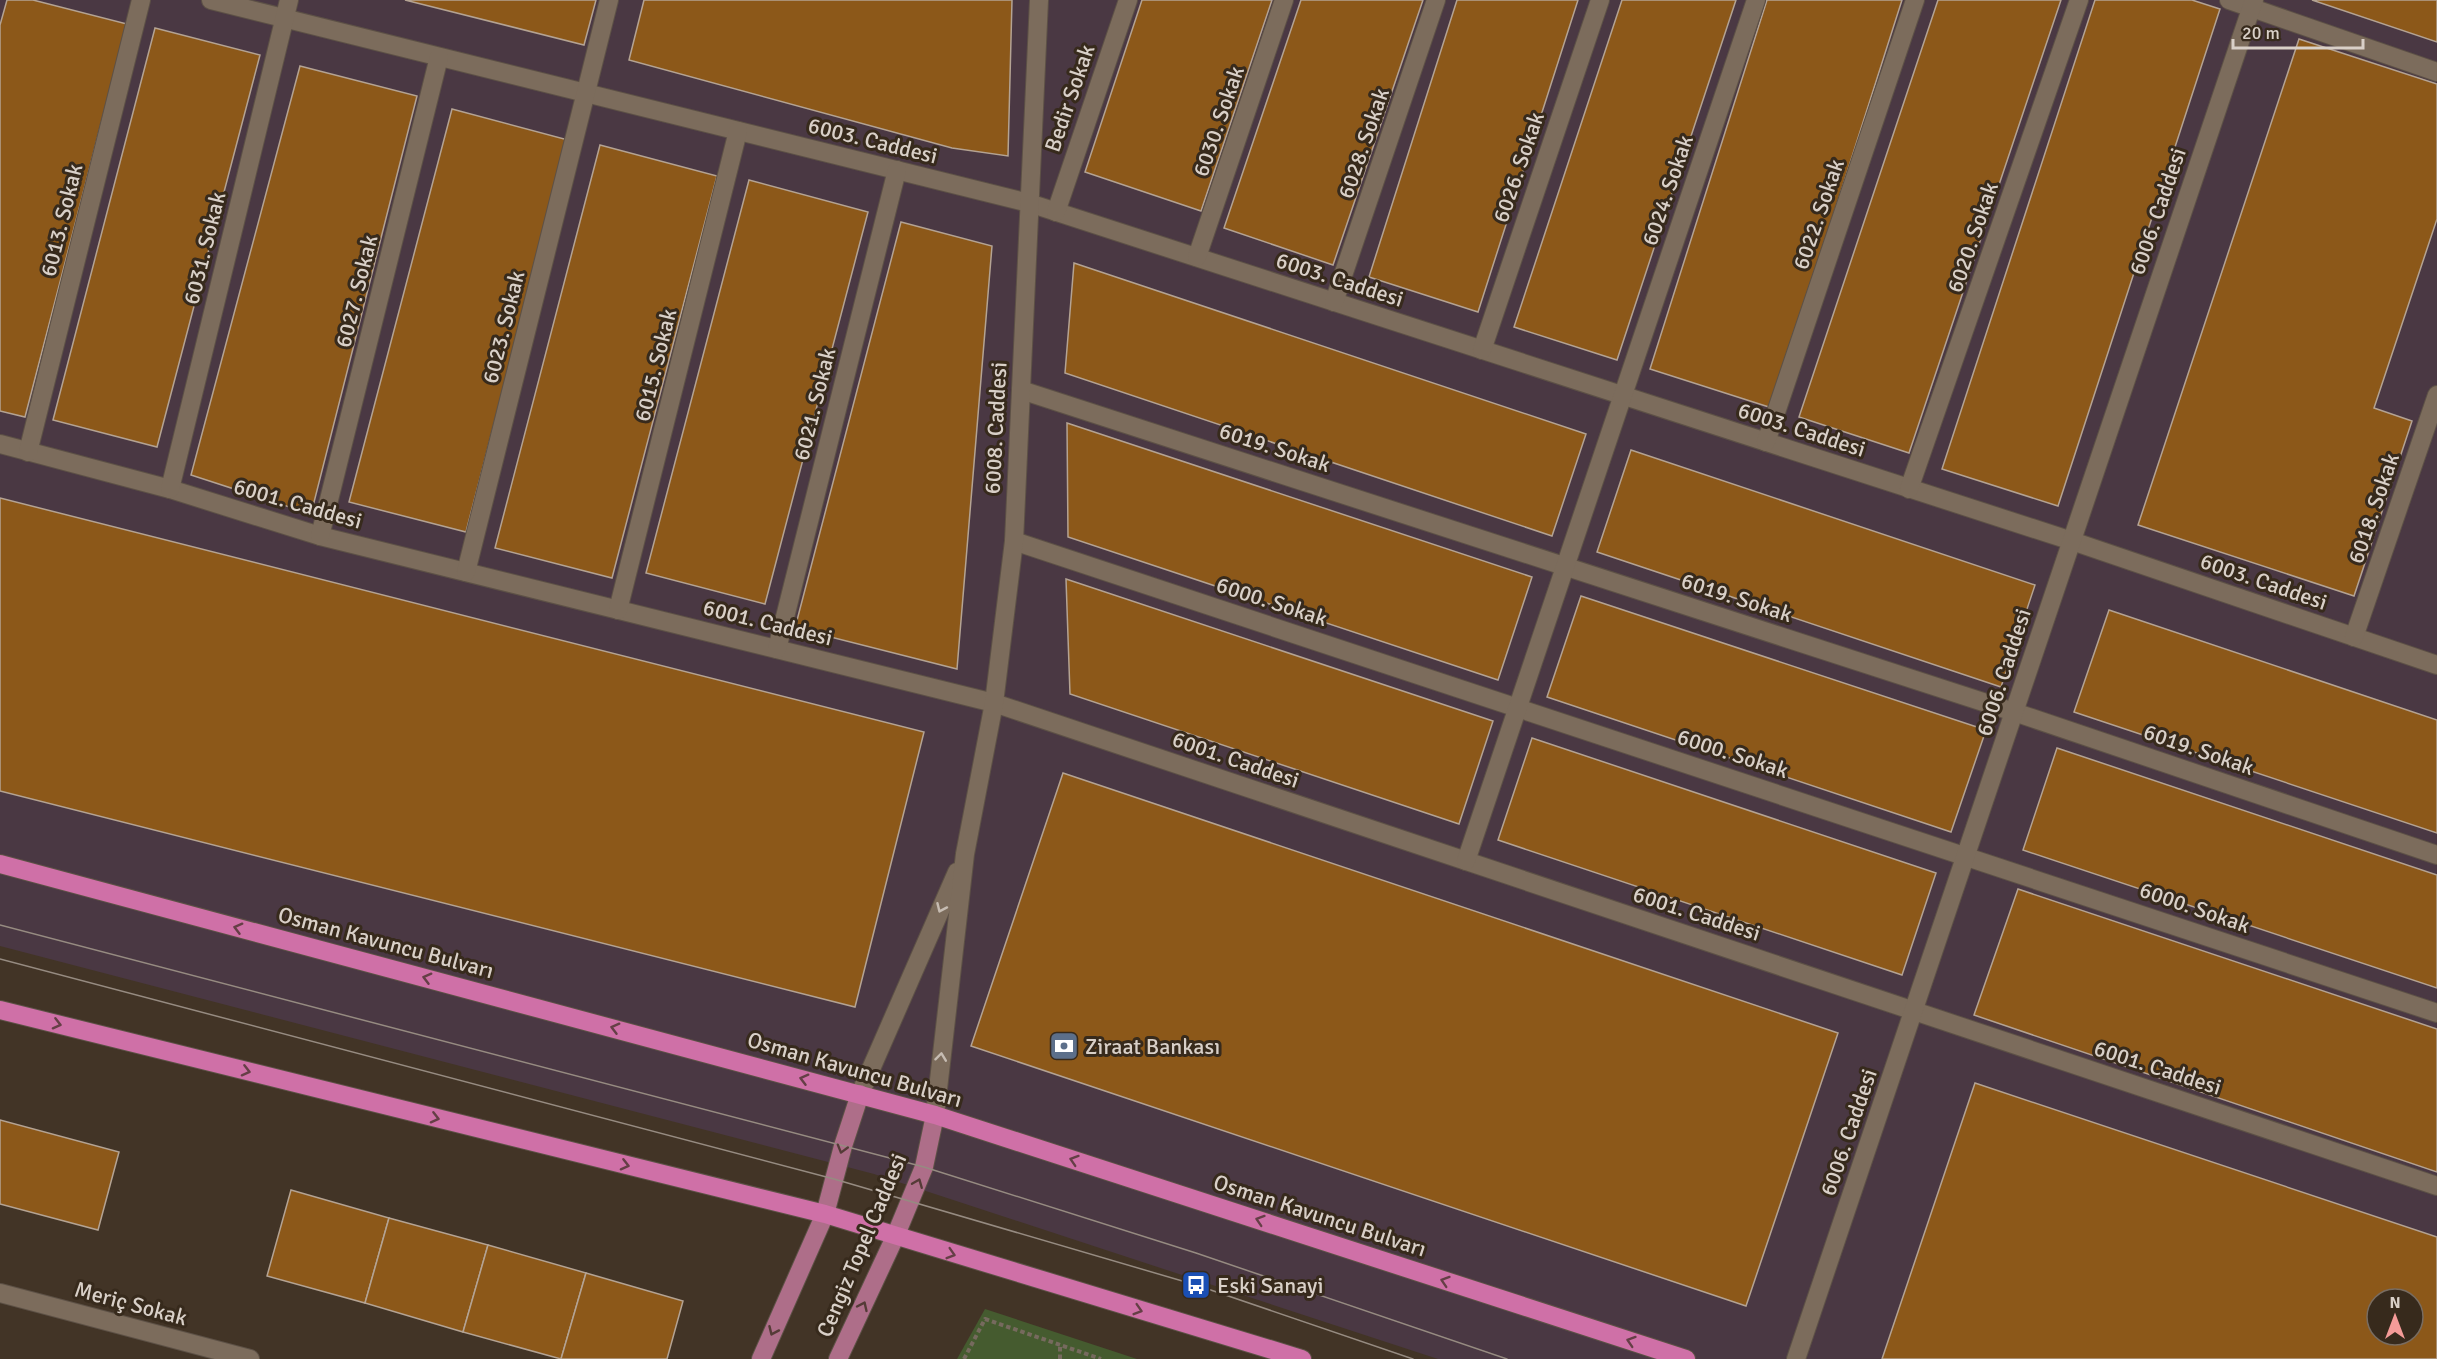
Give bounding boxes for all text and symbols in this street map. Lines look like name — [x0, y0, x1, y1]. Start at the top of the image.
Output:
scale bar — [2233, 12, 2364, 50]
text: 20 m — [2242, 22, 2280, 44]
street label: Bedir Sokak — [1039, 41, 1100, 155]
street label: 6030. Sokak — [1187, 62, 1250, 180]
street label: 6028. Sokak — [1332, 84, 1395, 202]
street label: 6026. Sokak — [1487, 108, 1550, 226]
street label: 6003. Caddesi — [805, 111, 940, 170]
street label: 6024. Sokak — [1636, 131, 1699, 249]
street label: 6006. Caddesi — [2123, 144, 2192, 278]
street label: 6022. Sokak — [1787, 155, 1850, 273]
street label: 6013. Sokak — [34, 161, 88, 279]
street label: 6020. Sokak — [1941, 178, 2004, 296]
street label: 6031. Sokak — [177, 189, 231, 307]
street label: 6027. Sokak — [329, 232, 383, 350]
street label: 6003. Caddesi — [1273, 246, 1407, 313]
street label: 6023. Sokak — [476, 268, 530, 386]
street label: 6015. Sokak — [628, 306, 682, 424]
street label: 6021. Sokak — [787, 345, 841, 463]
street label: 6008. Caddesi — [979, 361, 1012, 495]
street label: 6003. Caddesi — [1735, 396, 1869, 463]
street label: 6019. Sokak — [1216, 417, 1334, 478]
street label: 6018. Sokak — [2342, 449, 2405, 567]
street label: 6001. Caddesi — [231, 472, 365, 535]
street label: 6003. Caddesi — [2197, 547, 2331, 616]
street label: 6019. Sokak — [1678, 567, 1796, 628]
street label: 6000. Sokak — [1213, 571, 1331, 632]
street label: 6001. Caddesi — [700, 593, 835, 652]
street label: 6006. Caddesi — [1970, 605, 2037, 739]
street label: 6019. Sokak — [2140, 718, 2258, 781]
street label: 6000. Sokak — [1674, 723, 1792, 784]
street label: 6001. Caddesi — [1169, 725, 1303, 794]
street label: 6000. Sokak — [2136, 876, 2254, 939]
street label: 6001. Caddesi — [1630, 880, 1764, 947]
street label: Osman Kavuncu Bulvarı — [275, 901, 497, 984]
one-way arrow — [937, 901, 949, 912]
one-way arrow — [234, 923, 244, 935]
one-way arrow — [422, 973, 433, 985]
one-way arrow — [52, 1017, 62, 1030]
one-way arrow — [610, 1023, 620, 1036]
street label: Osman Kavuncu Bulvarı — [744, 1026, 965, 1113]
bank icon: Ziraat Bankası — [1048, 1030, 1080, 1062]
place label: Ziraat Bankası — [1085, 1033, 1220, 1060]
street label: 6001. Caddesi — [2091, 1034, 2225, 1101]
one-way arrow — [935, 1052, 947, 1061]
one-way arrow — [241, 1064, 251, 1077]
street label: 6006. Caddesi — [1814, 1065, 1883, 1199]
one-way arrow — [799, 1073, 809, 1086]
one-way arrow — [430, 1110, 440, 1123]
one-way arrow — [837, 1143, 849, 1154]
street label: Cengiz Topel Caddesi — [811, 1149, 912, 1341]
one-way arrow — [1069, 1155, 1080, 1167]
one-way arrow — [620, 1157, 630, 1170]
street label: Osman Kavuncu Bulvarı — [1210, 1168, 1430, 1263]
one-way arrow — [911, 1178, 923, 1189]
one-way arrow — [1255, 1215, 1266, 1228]
one-way arrow — [946, 1246, 956, 1259]
bus stop icon: Eski Sanayi — [1180, 1269, 1212, 1301]
place label: Eski Sanayi — [1217, 1272, 1323, 1299]
one-way arrow — [1440, 1275, 1451, 1288]
street label: Meriç Sokak — [72, 1276, 190, 1331]
north arrow — [2365, 1287, 2425, 1347]
text: N — [2389, 1293, 2401, 1313]
one-way arrow — [855, 1302, 867, 1313]
one-way arrow — [1132, 1303, 1143, 1315]
one-way arrow — [768, 1325, 780, 1336]
one-way arrow — [1626, 1336, 1637, 1348]

